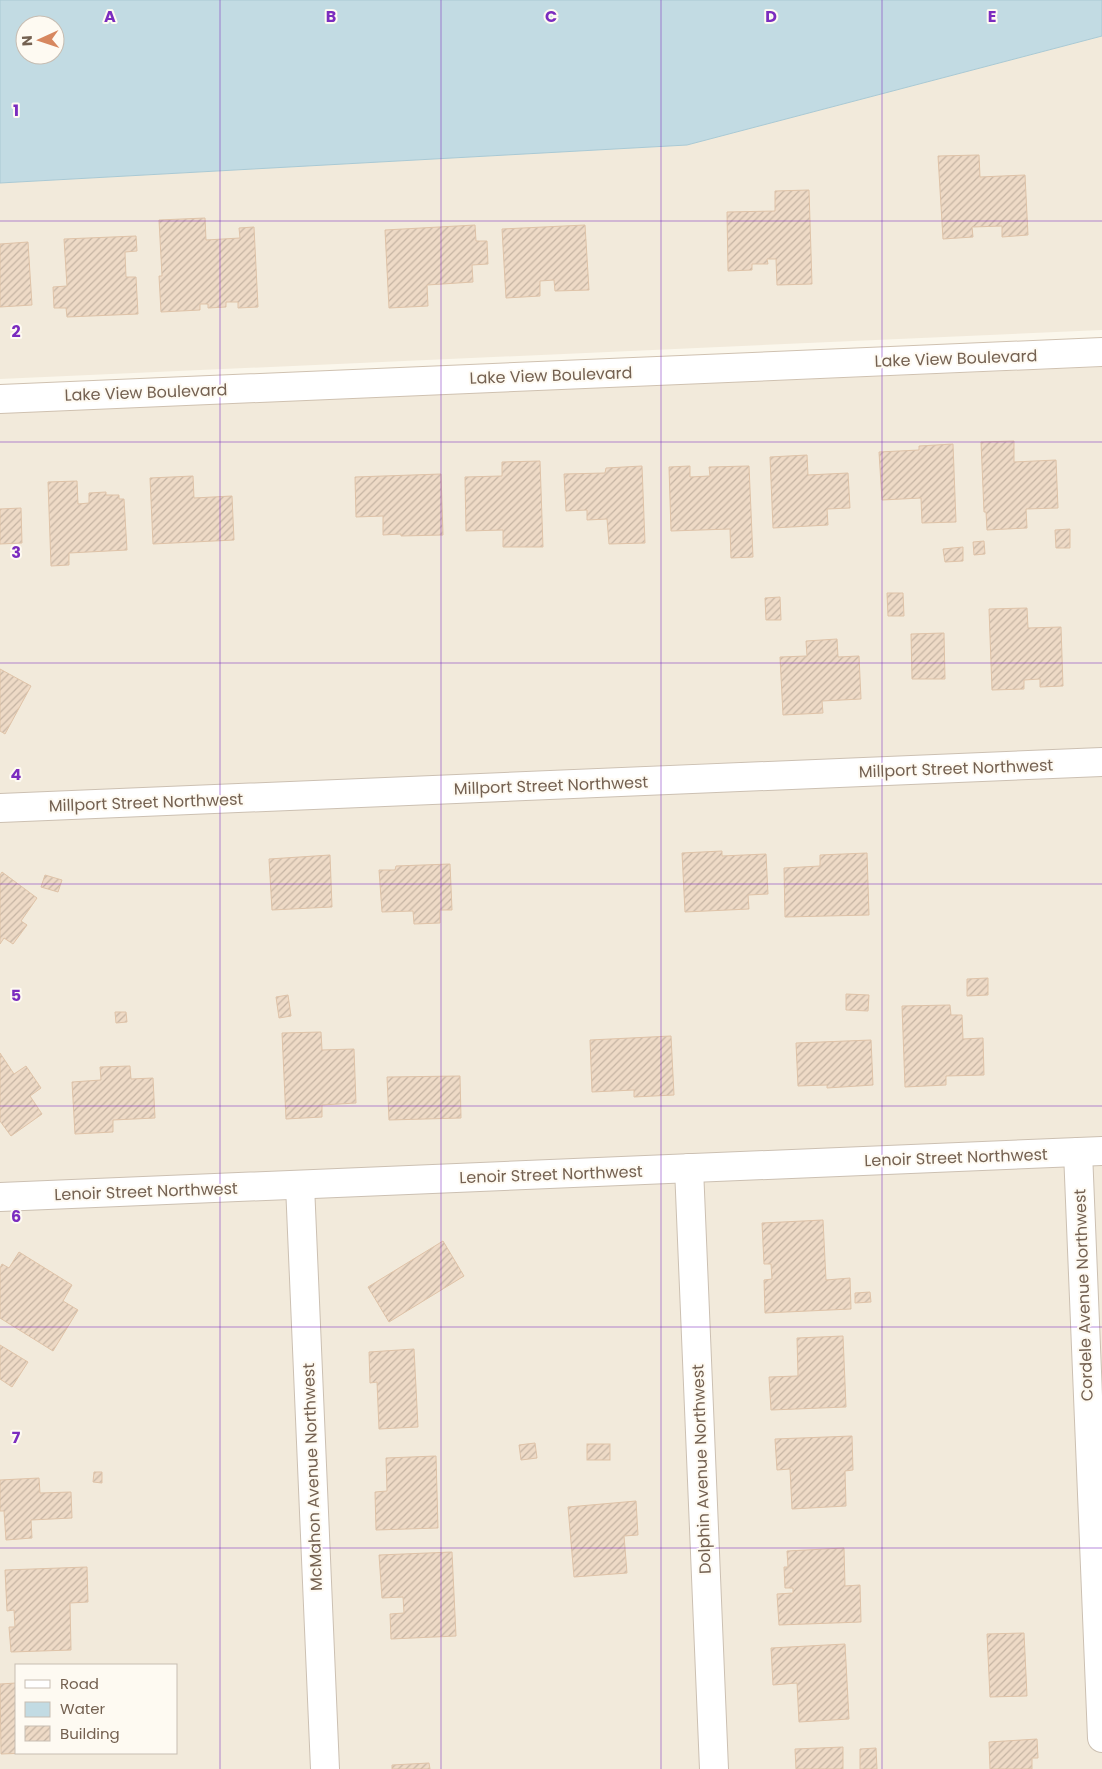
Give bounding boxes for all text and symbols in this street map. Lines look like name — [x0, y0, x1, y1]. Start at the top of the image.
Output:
text: A — [104, 5, 116, 28]
text: B — [326, 5, 336, 28]
text: C — [545, 5, 557, 28]
text: D — [765, 5, 777, 28]
text: E — [988, 5, 996, 28]
north arrow — [15, 15, 65, 65]
text: N — [17, 35, 37, 46]
text: 1 — [13, 99, 19, 122]
text: 2 — [11, 320, 21, 343]
street label: Lake View Boulevard — [874, 344, 1038, 373]
street label: Lake View Boulevard — [469, 361, 633, 390]
street label: Lake View Boulevard — [64, 378, 228, 407]
text: 3 — [11, 541, 21, 564]
street label: Millport Street Northwest — [858, 754, 1054, 783]
text: 4 — [11, 763, 22, 786]
street label: Millport Street Northwest — [453, 771, 649, 800]
street label: Millport Street Northwest — [48, 788, 244, 817]
text: 5 — [11, 984, 21, 1007]
street label: Lenoir Street Northwest — [864, 1143, 1048, 1172]
street label: Lenoir Street Northwest — [459, 1160, 643, 1189]
street label: Lenoir Street Northwest — [54, 1177, 238, 1206]
street label: Cordele Avenue Northwest — [1068, 1188, 1099, 1402]
text: 6 — [11, 1205, 21, 1228]
street label: McMahon Avenue Northwest — [297, 1362, 328, 1591]
street label: Dolphin Avenue Northwest — [686, 1363, 717, 1574]
text: 7 — [12, 1426, 21, 1449]
legend — [15, 1664, 178, 1754]
text: Road — [60, 1673, 99, 1694]
text: Water — [60, 1698, 106, 1719]
text: Building — [60, 1723, 120, 1744]

